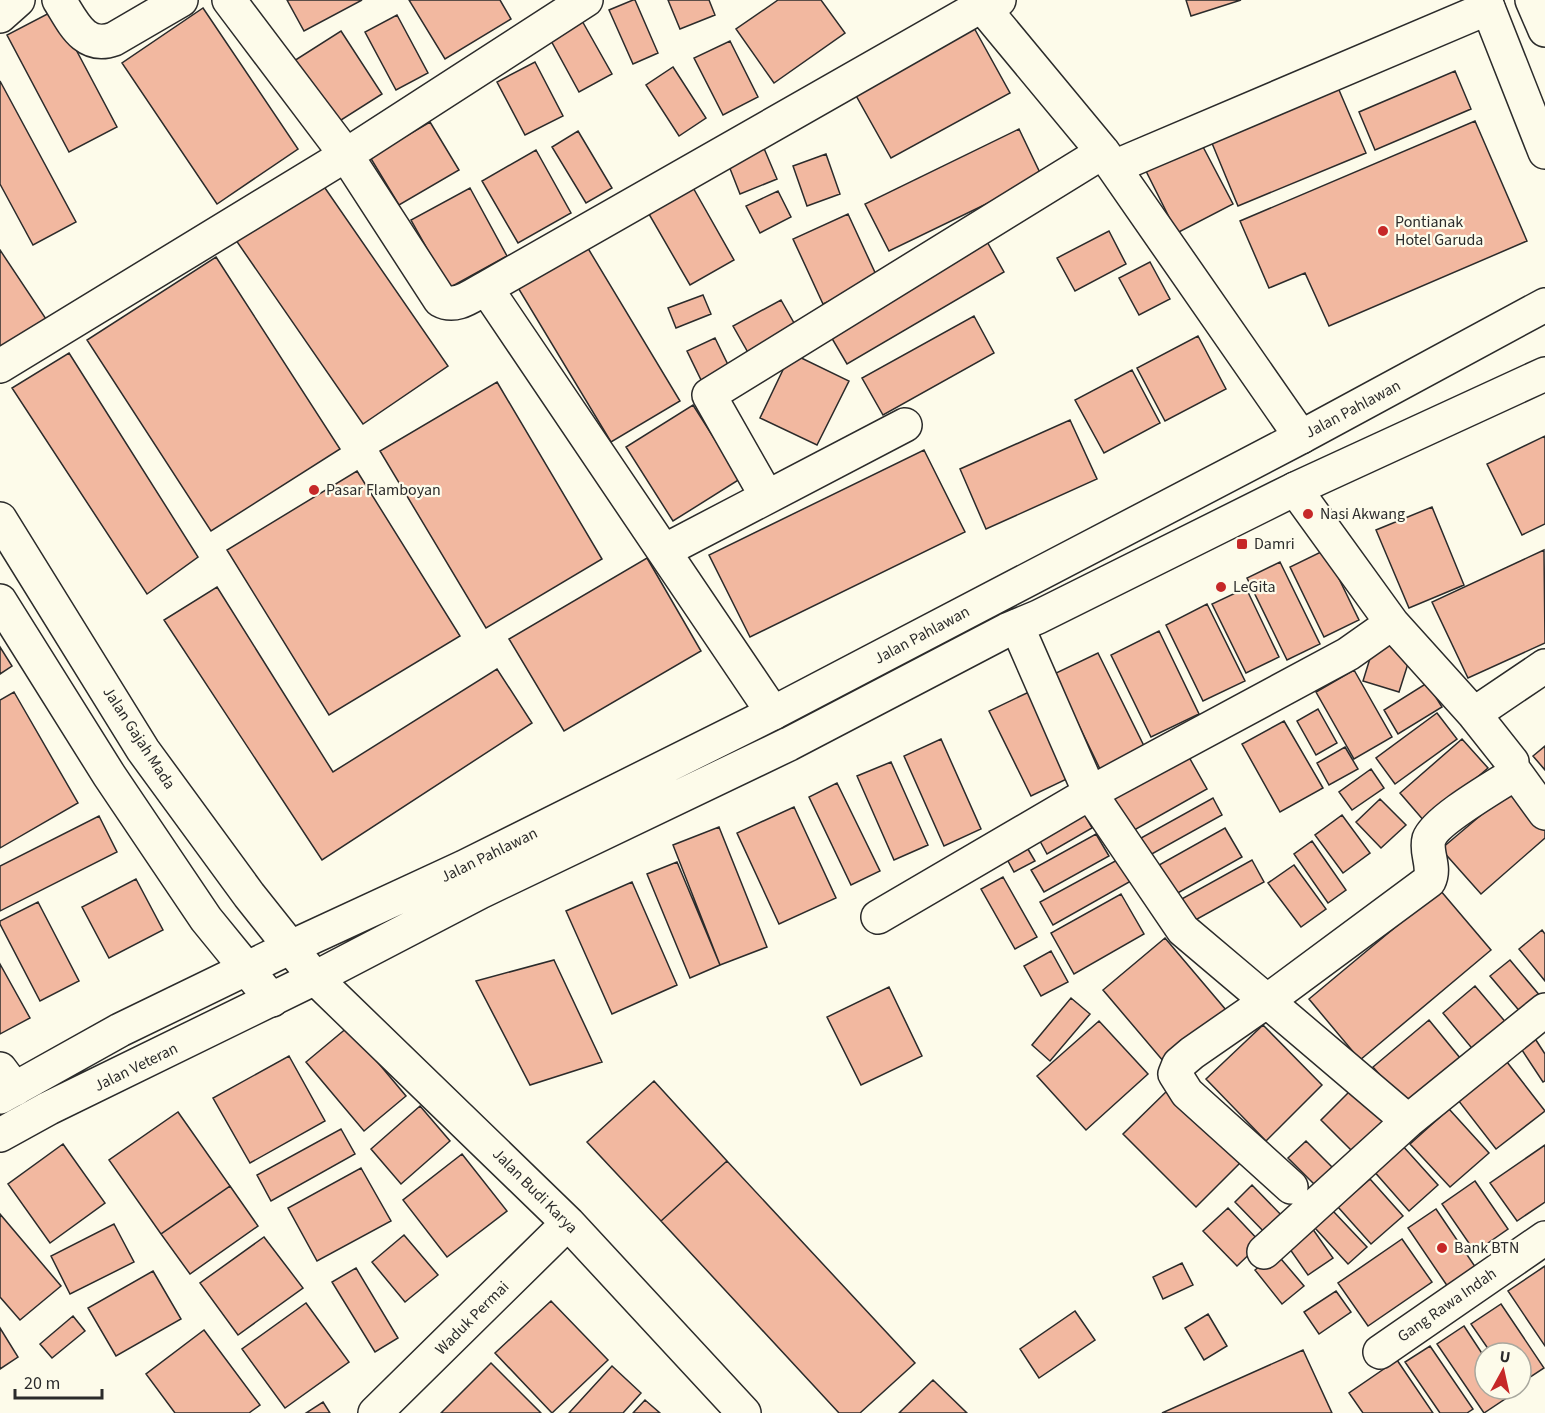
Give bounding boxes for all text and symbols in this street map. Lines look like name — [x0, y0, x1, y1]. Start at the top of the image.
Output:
place label: Pontianak Hotel Garuda — [1395, 211, 1483, 251]
marker: Pontianak Hotel Garuda — [1376, 224, 1390, 238]
street label: Jalan Pahlawan — [1301, 375, 1405, 443]
place label: Pasar Flamboyan — [326, 479, 441, 501]
marker: Pasar Flamboyan — [307, 483, 321, 497]
place label: Nasi Akwang — [1320, 503, 1405, 525]
marker: Nasi Akwang — [1301, 507, 1315, 521]
place label: Damri — [1254, 533, 1295, 555]
marker: Damri — [1235, 537, 1249, 551]
place label: LeGita — [1233, 576, 1275, 598]
marker: LeGita — [1214, 580, 1228, 594]
street label: Jalan Pahlawan — [870, 601, 974, 669]
street label: Jalan Gajah Mada — [98, 682, 180, 794]
street label: Jalan Pahlawan — [437, 822, 541, 888]
street label: Jalan Veteran — [90, 1037, 182, 1097]
street label: Jalan Budi Karya — [487, 1143, 583, 1239]
place label: Bank BTN — [1454, 1237, 1519, 1259]
marker: Bank BTN — [1435, 1241, 1449, 1255]
street label: Gang Rawa Indah — [1393, 1263, 1501, 1347]
street label: Waduk Permai — [430, 1276, 514, 1360]
north arrow — [1473, 1341, 1533, 1401]
text: U — [1498, 1346, 1512, 1369]
scale bar — [15, 1362, 102, 1400]
text: 20 m — [24, 1371, 60, 1396]

